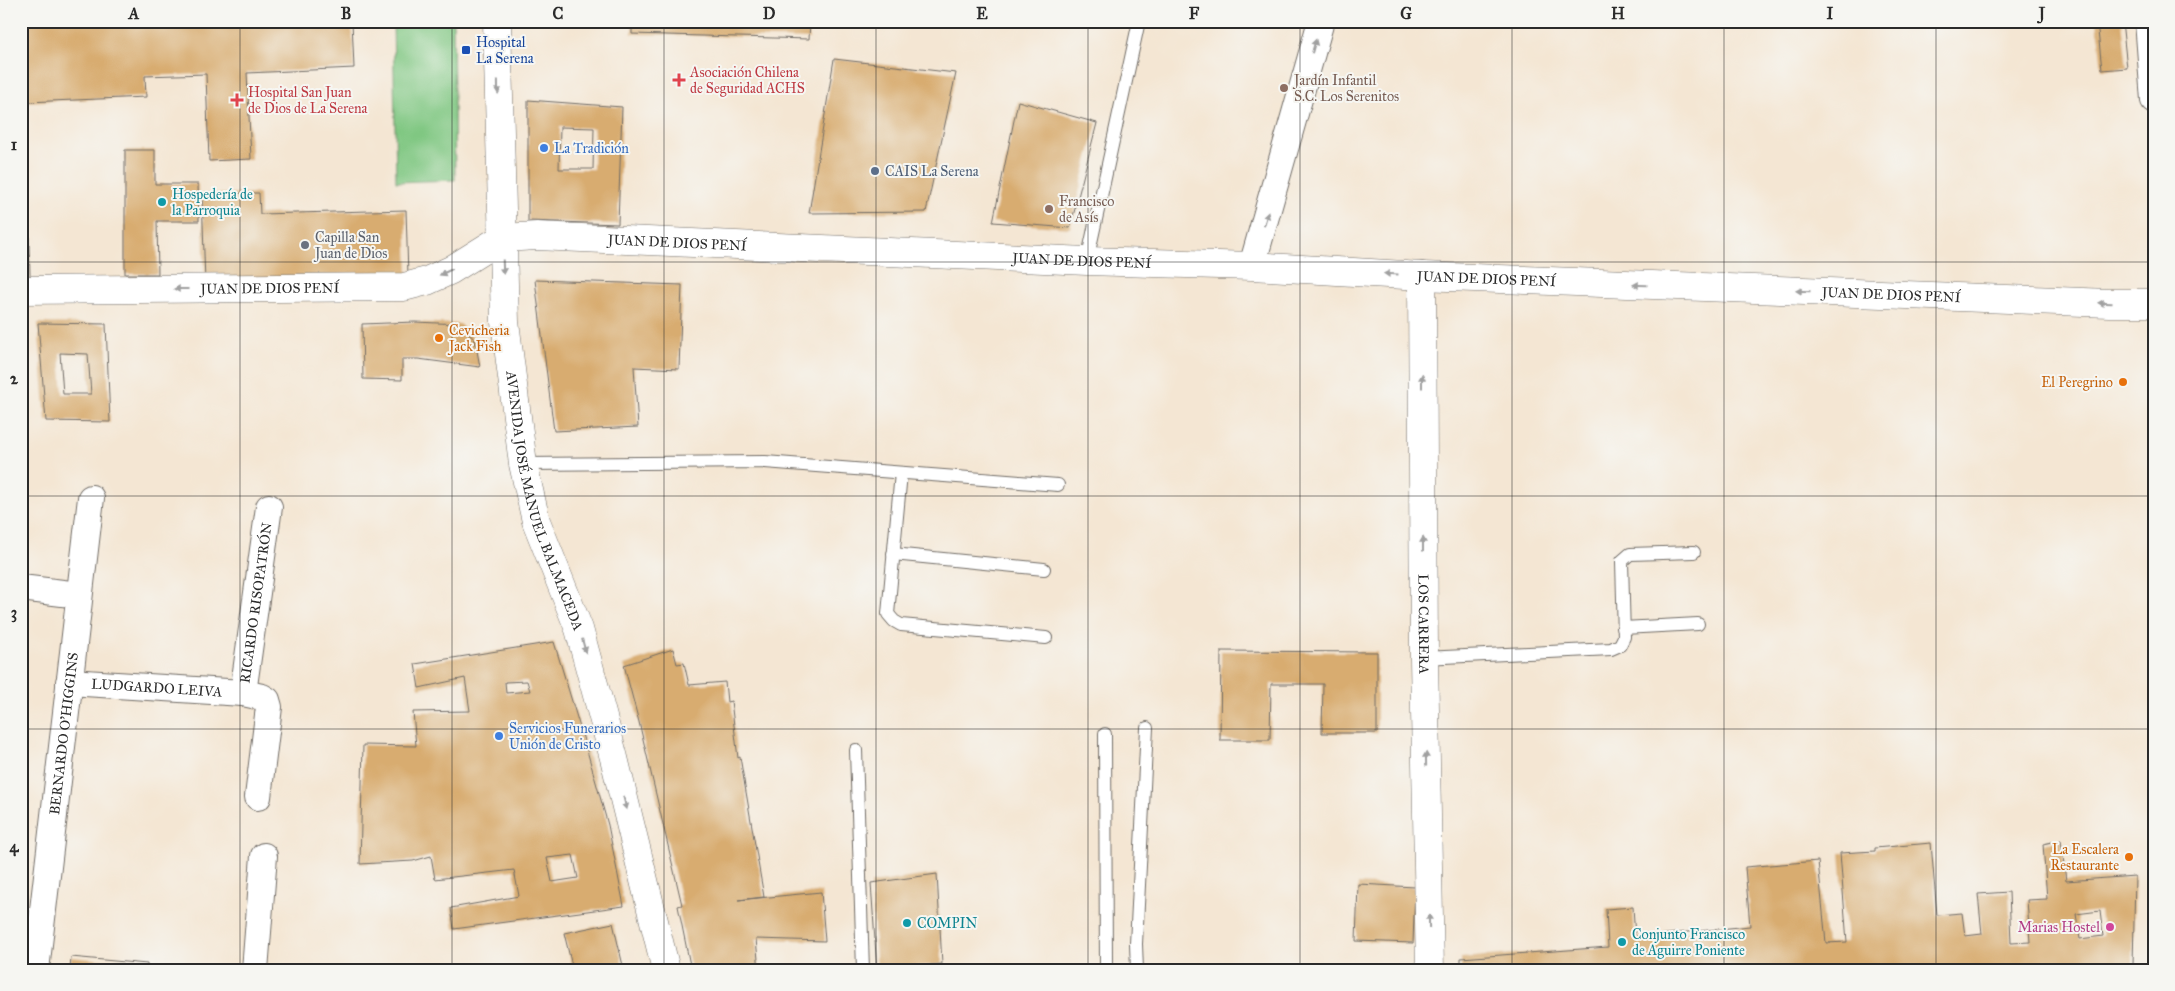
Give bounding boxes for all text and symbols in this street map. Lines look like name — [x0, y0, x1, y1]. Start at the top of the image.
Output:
text: A — [128, 4, 140, 23]
text: B — [341, 4, 351, 23]
text: C — [553, 4, 564, 23]
text: D — [763, 4, 776, 23]
text: E — [976, 4, 988, 23]
text: F — [1189, 4, 1200, 23]
text: G — [1400, 4, 1412, 23]
text: H — [1611, 4, 1625, 23]
text: I — [1827, 4, 1834, 23]
text: J — [2037, 4, 2046, 24]
place label: Hospital La Serena — [476, 34, 534, 67]
one-way arrow — [1311, 39, 1319, 54]
marker: Hospital La Serena — [460, 44, 472, 56]
place label: Asociación Chilena de Seguridad ACHS — [689, 64, 805, 97]
place label: Jardín Infantil S.C. Los Serenitos — [1292, 72, 1399, 105]
marker: Asociación Chilena de Seguridad ACHS — [672, 73, 686, 87]
one-way arrow — [495, 80, 503, 96]
marker: Jardín Infantil S.C. Los Serenitos — [1278, 82, 1290, 94]
place label: Hospital San Juan de Dios de La Serena — [248, 84, 368, 117]
marker: Hospital San Juan de Dios de La Serena — [230, 93, 244, 107]
text: 1 — [11, 135, 18, 154]
place label: La Tradición — [554, 140, 629, 157]
marker: La Tradición — [538, 142, 550, 154]
place label: CAIS La Serena — [885, 163, 979, 180]
marker: CAIS La Serena — [869, 165, 881, 177]
place label: Hospedería de la Parroquia — [172, 186, 253, 220]
place label: Francisco de Asís — [1059, 193, 1115, 226]
marker: Hospedería de la Parroquia — [156, 196, 168, 208]
marker: Francisco de Asís — [1043, 203, 1055, 215]
one-way arrow — [1262, 212, 1270, 227]
place label: Capilla San Juan de Dios — [313, 229, 387, 263]
street label: JUAN DE DIOS PENÍ — [606, 231, 748, 255]
marker: Capilla San Juan de Dios — [299, 239, 311, 251]
street label: JUAN DE DIOS PENÍ — [1010, 250, 1153, 272]
one-way arrow — [499, 260, 507, 276]
street label: JUAN DE DIOS PENÍ — [1415, 268, 1557, 290]
one-way arrow — [439, 269, 453, 277]
one-way arrow — [1382, 270, 1398, 278]
street label: JUAN DE DIOS PENÍ — [198, 277, 341, 299]
one-way arrow — [1632, 281, 1648, 289]
street label: JUAN DE DIOS PENÍ — [1819, 284, 1962, 306]
one-way arrow — [173, 285, 189, 293]
one-way arrow — [1794, 287, 1810, 295]
one-way arrow — [2097, 299, 2113, 307]
place label: Cevicheria Jack Fish — [447, 322, 509, 356]
marker: Cevicheria Jack Fish — [433, 332, 445, 344]
text: 2 — [10, 369, 19, 388]
street label: AVENIDA JOSÉ MANUEL BALMACEDA — [502, 369, 587, 633]
one-way arrow — [1418, 373, 1426, 389]
place label: El Peregrino — [2041, 374, 2113, 391]
marker: El Peregrino — [2117, 376, 2129, 388]
street label: RICARDO RISOPATRÓN — [236, 521, 276, 684]
one-way arrow — [1419, 535, 1427, 551]
street label: LOS CARRERA — [1415, 574, 1432, 675]
text: 3 — [11, 603, 17, 623]
one-way arrow — [580, 638, 588, 653]
street label: BERNARDO O'HIGGINS — [46, 652, 82, 816]
street label: LUDGARDO LEIVA — [91, 675, 223, 701]
place label: Servicios Funerarios Unión de Cristo — [509, 720, 626, 753]
marker: Servicios Funerarios Unión de Cristo — [493, 730, 505, 742]
one-way arrow — [1422, 750, 1430, 766]
one-way arrow — [621, 795, 629, 810]
text: 4 — [10, 837, 20, 857]
place label: La Escalera Restaurante — [2051, 841, 2119, 874]
marker: La Escalera Restaurante — [2123, 851, 2135, 863]
one-way arrow — [1425, 913, 1433, 929]
place label: COMPIN — [917, 915, 978, 932]
marker: COMPIN — [901, 917, 913, 929]
place label: Marias Hostel — [2018, 919, 2100, 936]
marker: Marias Hostel — [2104, 921, 2116, 933]
place label: Conjunto Francisco de Aguirre Poniente — [1632, 926, 1745, 959]
marker: Conjunto Francisco de Aguirre Poniente — [1616, 936, 1628, 948]

